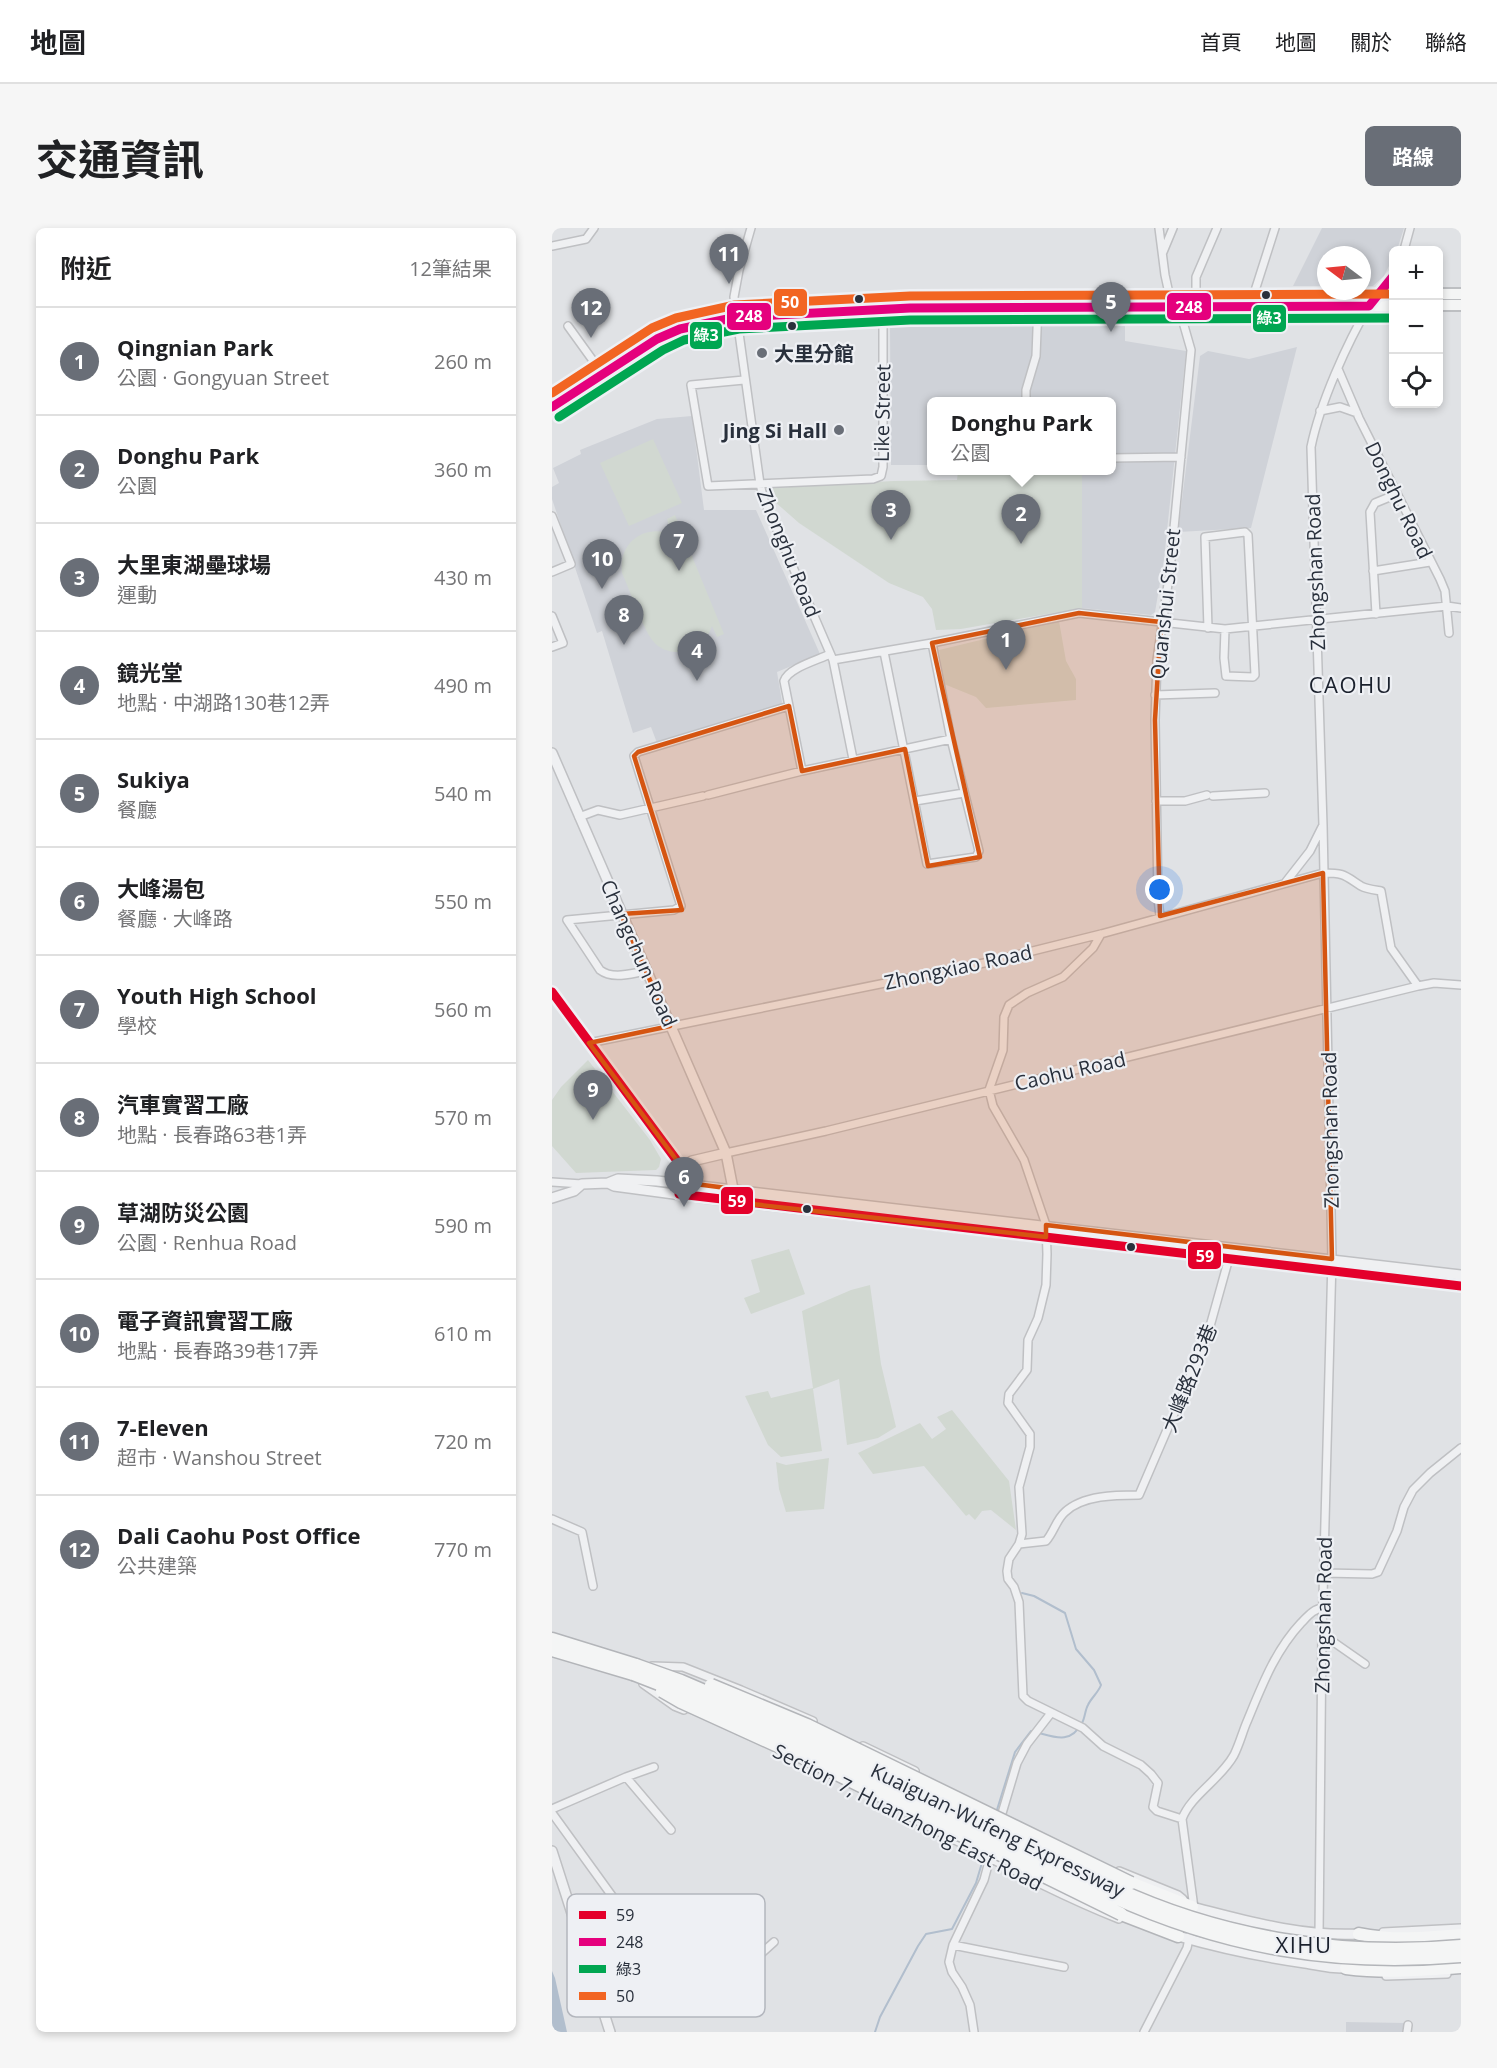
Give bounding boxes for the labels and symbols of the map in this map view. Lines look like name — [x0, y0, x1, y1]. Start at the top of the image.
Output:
pin: 11 — [710, 235, 748, 284]
north arrow — [1317, 246, 1371, 300]
pin: 5 — [1092, 282, 1130, 332]
pin: 12 — [572, 288, 610, 338]
line badge: 50 — [773, 288, 808, 317]
unlabelled marker — [1260, 289, 1272, 301]
text: 50 — [781, 291, 799, 313]
line badge: 248 — [1166, 292, 1212, 321]
unlabelled marker — [853, 293, 865, 305]
text: 248 — [1175, 296, 1203, 318]
line badge: 248 — [726, 302, 772, 331]
line badge: 綠3 — [1252, 304, 1287, 333]
text: 248 — [735, 305, 763, 327]
text: 綠3 — [1256, 307, 1282, 329]
unlabelled marker — [786, 320, 798, 332]
line badge: 綠3 — [689, 321, 723, 350]
text: 綠3 — [693, 324, 719, 346]
place label: 大里分館 — [774, 340, 854, 367]
marker: 大里分館 — [755, 346, 769, 360]
street label: Like Street — [868, 364, 896, 462]
place label: Jing Si Hall — [721, 417, 827, 444]
marker: Jing Si Hall — [832, 423, 846, 437]
street label: Donghu Road — [1359, 437, 1439, 563]
street label: Zhonghu Road — [751, 485, 827, 621]
pin: 3 — [872, 490, 910, 540]
street label: Zhongshan Road — [1299, 493, 1331, 651]
pin: 2 — [1002, 494, 1040, 544]
pin: 7 — [660, 522, 698, 571]
street label: Quanshui Street — [1144, 527, 1186, 681]
pin: 10 — [583, 540, 622, 589]
pin: 8 — [604, 596, 644, 645]
pin: 1 — [986, 620, 1026, 670]
pin: 4 — [678, 632, 716, 681]
district label: CAOHU — [1309, 669, 1393, 699]
street label: Changchun Road — [594, 875, 684, 1031]
your location — [1145, 875, 1174, 904]
street label: Zhongxiao Road — [882, 938, 1034, 996]
street label: Caohu Road — [1012, 1045, 1128, 1097]
street label: Zhongshan Road — [1315, 1051, 1345, 1209]
pin: 9 — [574, 1070, 612, 1120]
pin: 6 — [664, 1158, 704, 1207]
line badge: 59 — [720, 1186, 754, 1215]
text: 59 — [728, 1190, 746, 1212]
unlabelled marker — [801, 1203, 813, 1215]
unlabelled marker — [1125, 1241, 1137, 1253]
line badge: 59 — [1187, 1241, 1222, 1270]
text: 59 — [1196, 1245, 1214, 1267]
street label: 大峰路293巷 — [1155, 1320, 1223, 1436]
street label: Zhongshan Road — [1308, 1536, 1338, 1694]
street label: Section 7, Huanzhong East Road — [768, 1737, 1048, 1897]
street label: Kuaiguan-Wufeng Expressway — [866, 1757, 1130, 1904]
legend — [567, 1894, 765, 2017]
text: 59 — [616, 1904, 634, 1926]
district label: XIHU — [1275, 1929, 1333, 1959]
text: 248 — [616, 1931, 643, 1953]
text: 綠3 — [616, 1958, 641, 1980]
text: 50 — [616, 1985, 634, 2007]

